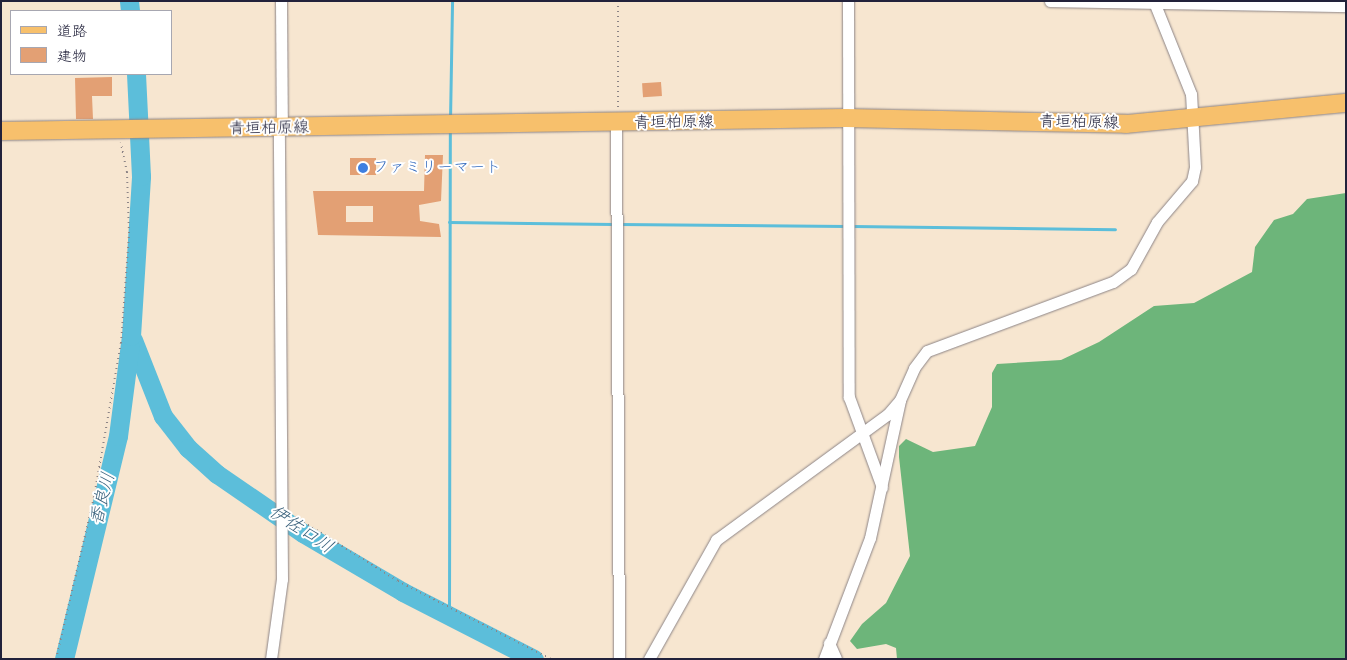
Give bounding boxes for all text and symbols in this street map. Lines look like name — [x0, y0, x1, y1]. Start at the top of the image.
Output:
legend — [10, 10, 172, 75]
text: 道路 — [57, 22, 87, 41]
text: 建物 — [57, 47, 87, 66]
street label: 青垣柏原線 — [634, 113, 714, 133]
street label: 青垣柏原線 — [1039, 113, 1119, 133]
street label: 青垣柏原線 — [229, 119, 309, 139]
place label: ファミリーマート — [373, 158, 501, 178]
marker: ファミリーマート — [357, 162, 369, 174]
water label: 香良川 — [86, 470, 120, 528]
water label: 伊佐口川 — [265, 501, 337, 559]

